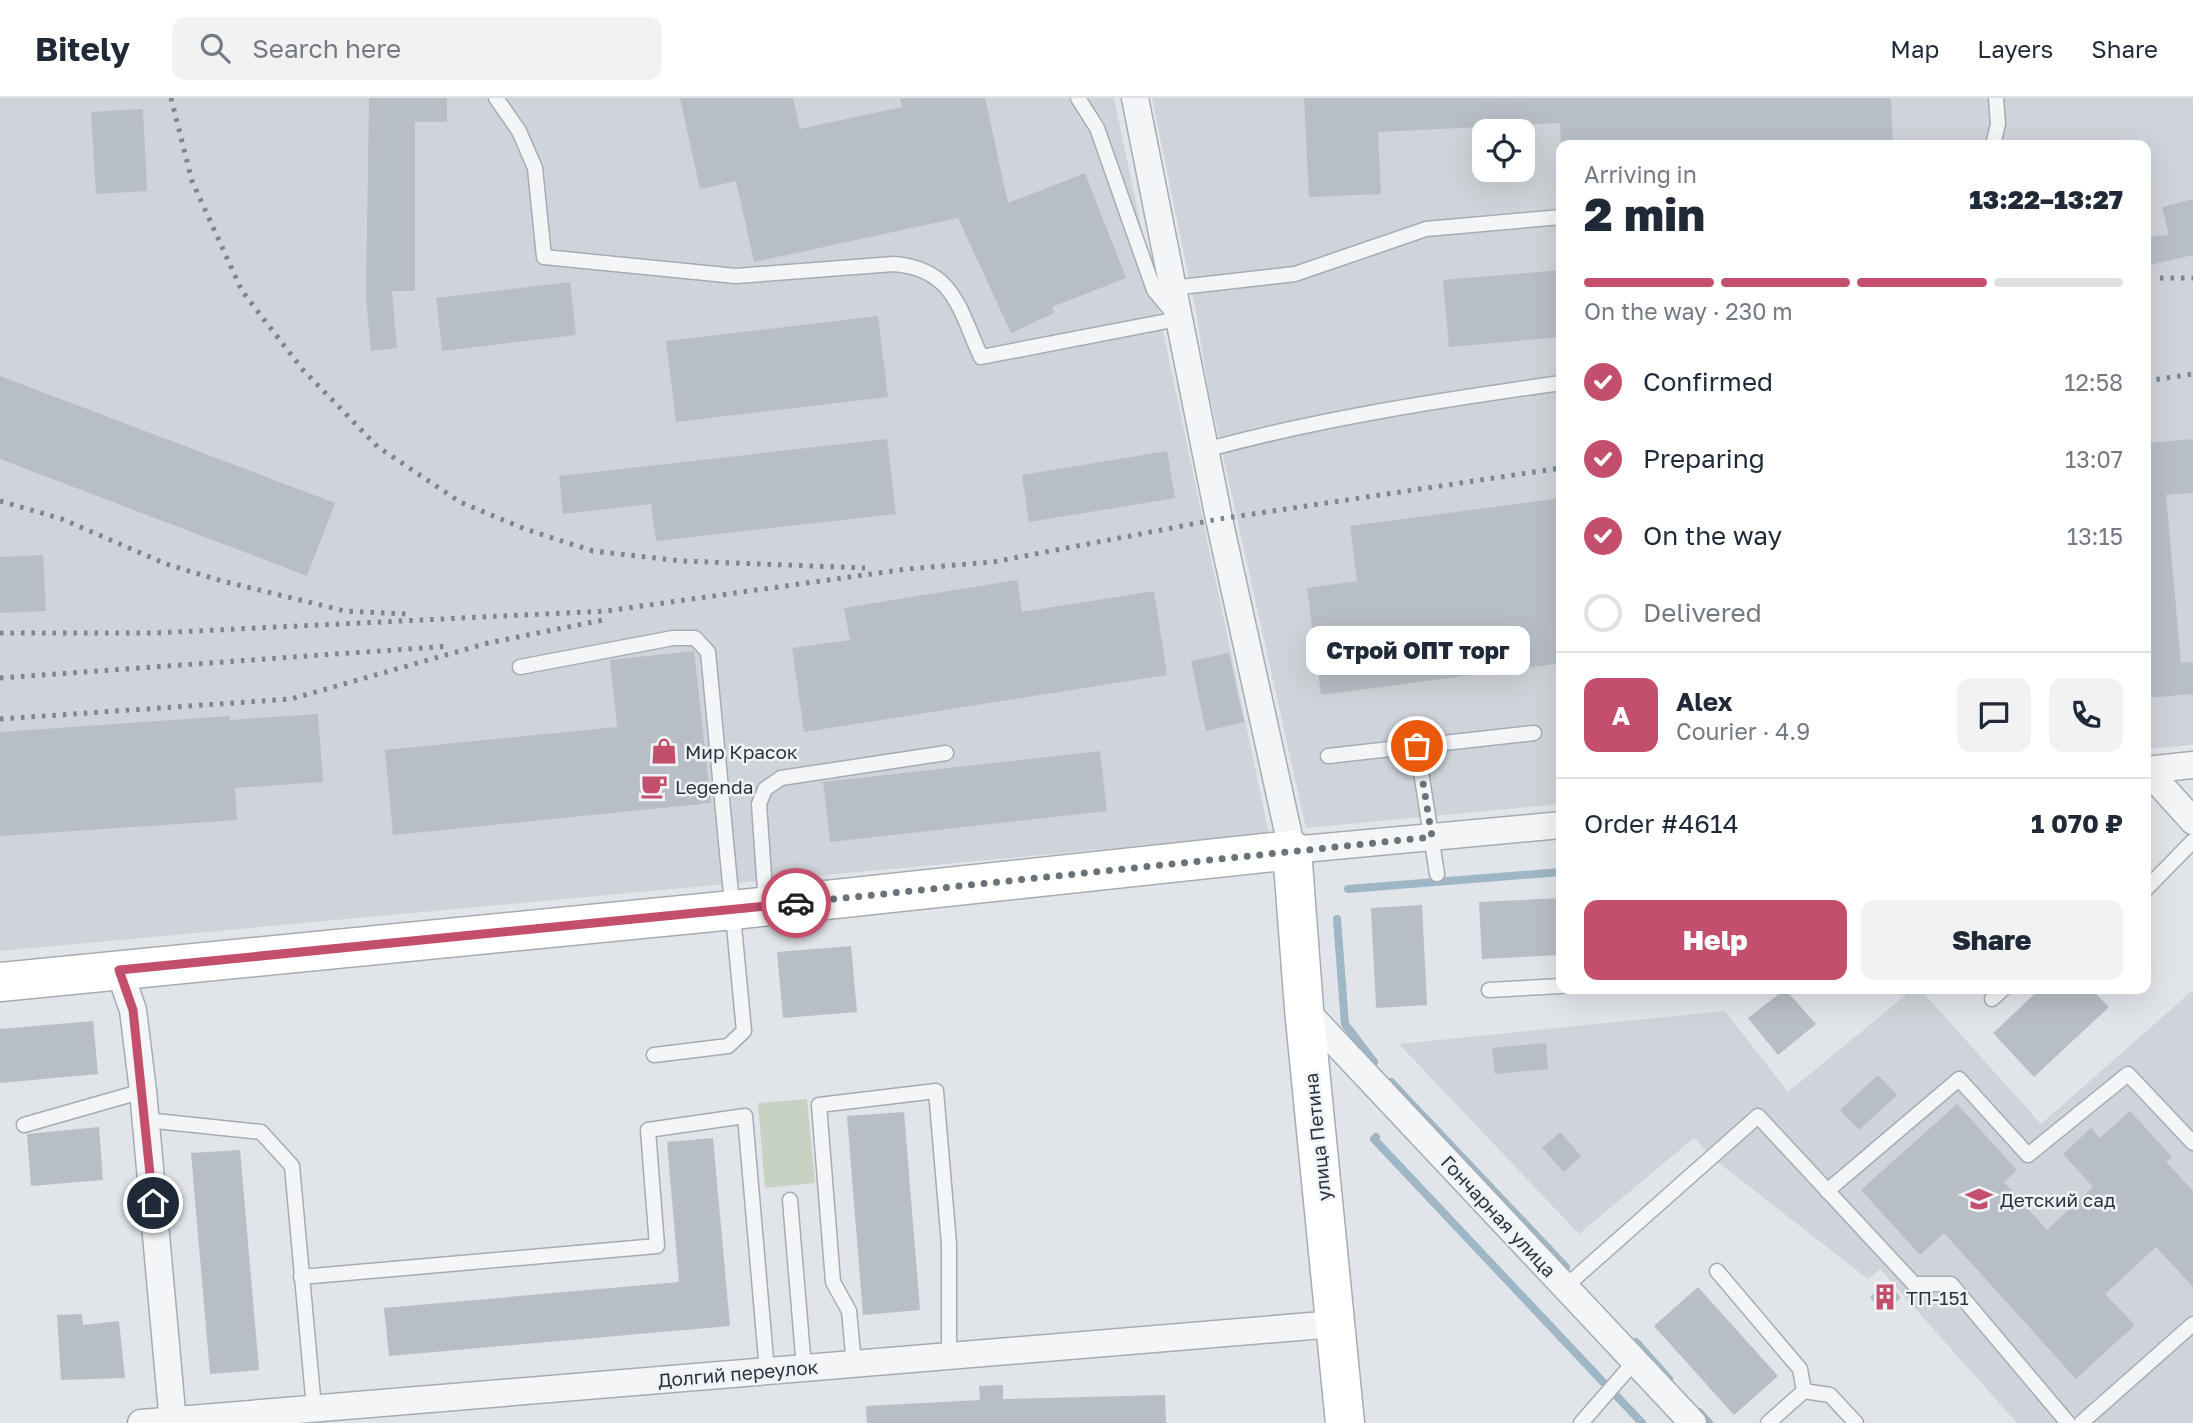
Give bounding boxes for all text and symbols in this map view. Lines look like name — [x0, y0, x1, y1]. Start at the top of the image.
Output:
search box — [172, 17, 662, 80]
text: Bitely — [35, 29, 130, 68]
icon: search — [196, 29, 234, 67]
text: Search here — [252, 33, 401, 64]
text: Map — [1890, 34, 1939, 63]
text: Layers — [1977, 34, 2053, 63]
text: Share — [2091, 34, 2158, 63]
map controls — [1472, 119, 1535, 182]
button: locate — [1472, 119, 1535, 182]
text: Arriving in — [1584, 160, 1697, 188]
text: 13:22–13:27 — [1969, 184, 2123, 215]
text: 2 min — [1584, 186, 1705, 241]
text: On the way · 230 m — [1584, 297, 1793, 325]
icon: check — [1584, 363, 1622, 401]
text: Confirmed — [1643, 366, 1773, 397]
text: 12:58 — [2064, 368, 2123, 396]
icon: check — [1584, 440, 1622, 478]
text: Preparing — [1643, 443, 1765, 474]
text: 13:07 — [2065, 445, 2123, 473]
icon: check — [1584, 517, 1622, 555]
text: On the way — [1643, 520, 1782, 551]
text: 13:15 — [2067, 522, 2123, 550]
text: Delivered — [1643, 597, 1762, 628]
callout: Строй ОПТ торг — [1305, 627, 1529, 676]
text: Строй ОПТ торг — [1326, 636, 1510, 664]
button: chat — [1957, 678, 2031, 752]
button: phone — [2049, 678, 2123, 752]
text: Alex — [1676, 686, 1733, 717]
text: A — [1612, 700, 1630, 731]
pin — [1387, 716, 1447, 776]
text: Courier · 4.9 — [1676, 717, 1810, 745]
icon: bag — [1398, 727, 1436, 765]
shop icon: Мир Красок — [649, 736, 679, 766]
place label: Мир Красок — [685, 740, 798, 763]
cafe icon: Legenda — [639, 771, 669, 801]
place label: Legenda — [675, 775, 753, 798]
text: Order #4614 — [1584, 808, 1739, 839]
text: 1 070 ₽ — [2031, 808, 2123, 839]
courier — [761, 868, 831, 938]
icon: car — [777, 884, 815, 922]
button: Help — [1584, 900, 1847, 980]
button: Share — [1861, 900, 2123, 980]
street label: улица Петина — [1299, 1072, 1335, 1202]
street label: Гончарная улица — [1437, 1150, 1561, 1282]
pin — [123, 1173, 183, 1233]
icon: home — [134, 1184, 172, 1222]
school or university icon: Детский сад — [1964, 1184, 1994, 1214]
place label: Детский сад — [2000, 1188, 2116, 1211]
building icon: ТП-151 — [1870, 1282, 1900, 1312]
place label: ТП-151 — [1906, 1286, 1969, 1309]
street label: Долгий переулок — [657, 1355, 819, 1391]

